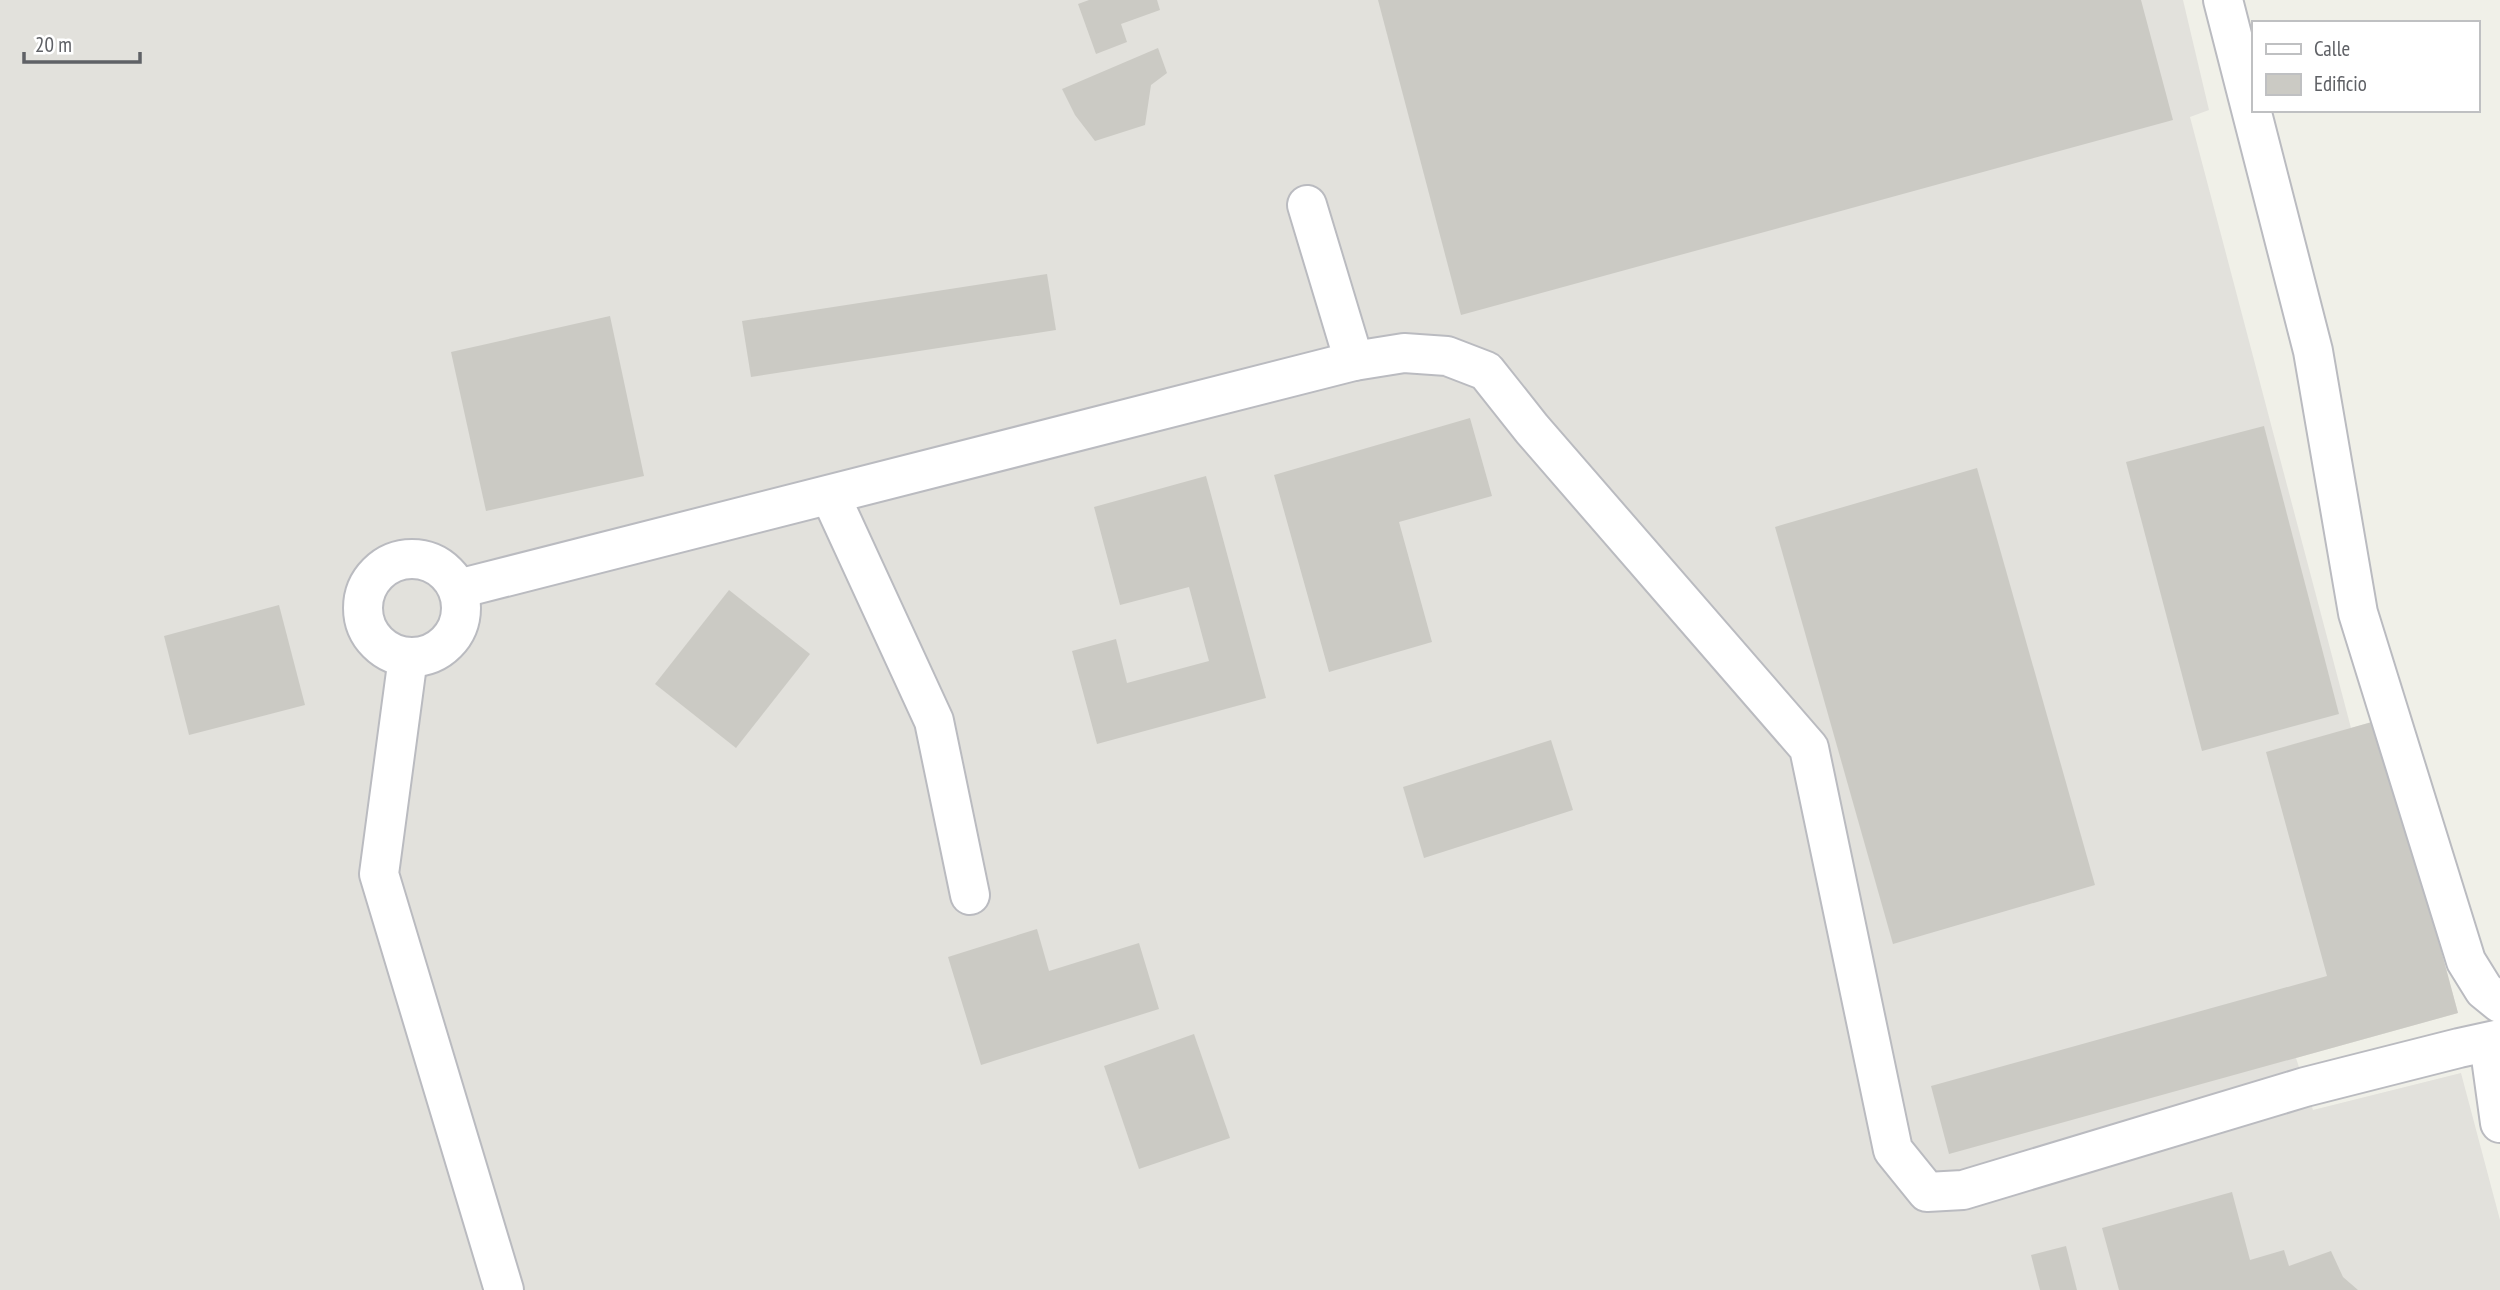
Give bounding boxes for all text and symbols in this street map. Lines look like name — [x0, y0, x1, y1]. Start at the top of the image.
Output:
scale bar — [24, 21, 140, 65]
legend — [2252, 21, 2479, 112]
text: 20 m — [35, 31, 72, 58]
text: Calle — [2314, 35, 2350, 62]
text: Edificio — [2314, 70, 2367, 97]

